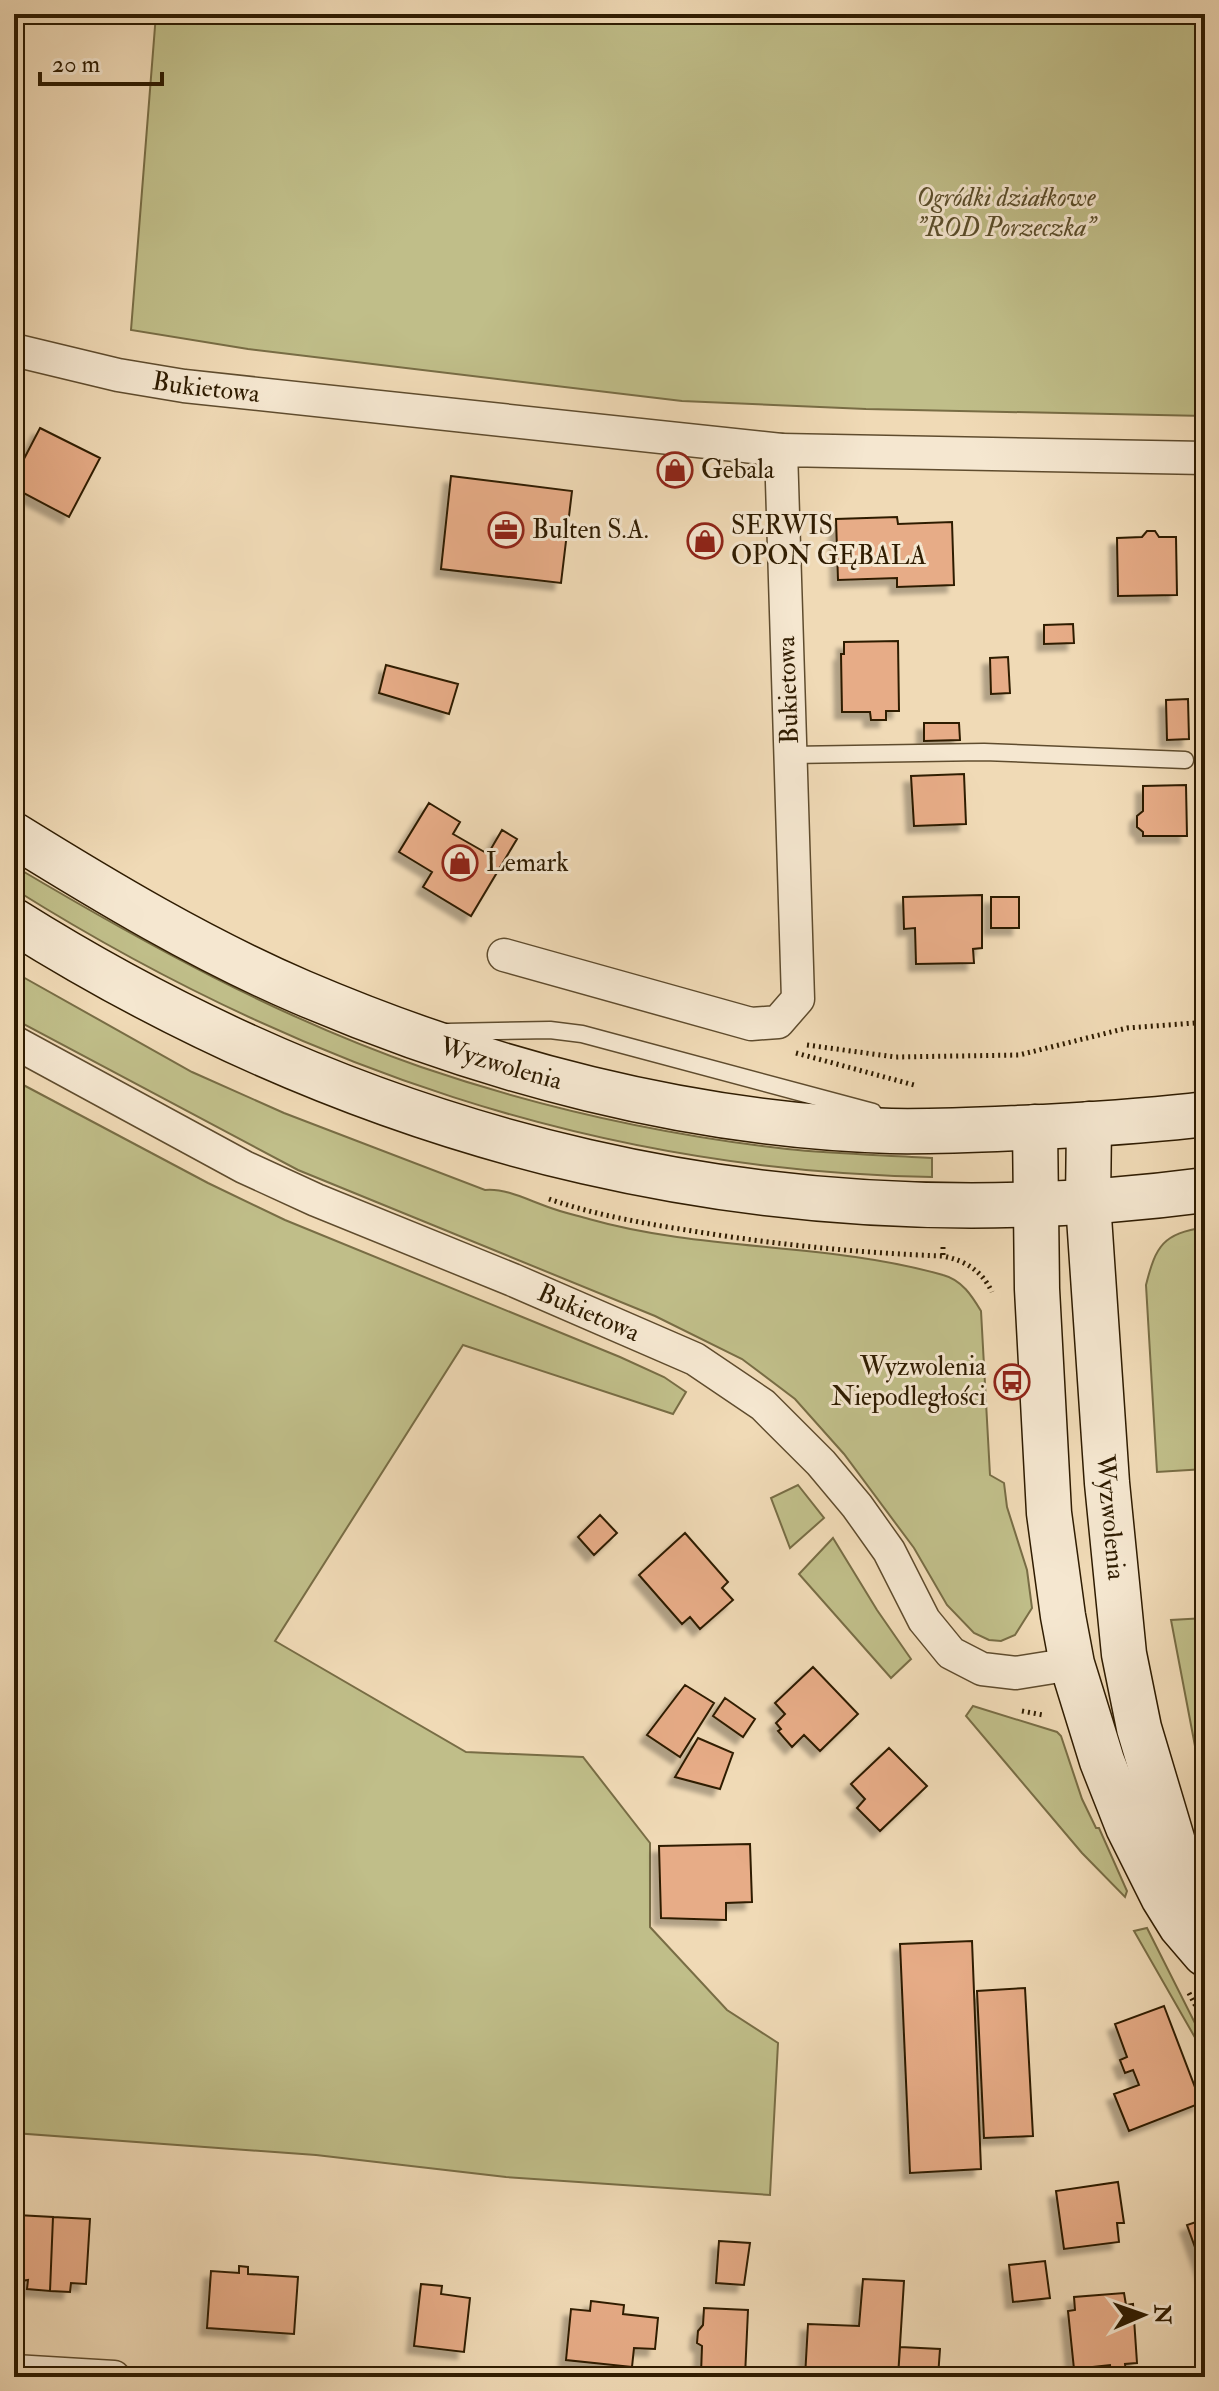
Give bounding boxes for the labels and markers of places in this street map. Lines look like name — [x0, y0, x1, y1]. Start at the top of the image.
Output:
shop icon: Gebala — [656, 451, 694, 489]
place label: Gebala — [701, 454, 775, 486]
place label: SERWIS OPON GĘBALA — [731, 510, 927, 572]
office icon: Bulten S.A. — [487, 511, 525, 549]
place label: Bulten S.A. — [532, 514, 649, 546]
shop icon: SERWIS OPON GĘBALA — [686, 522, 724, 560]
shop icon: Lemark — [441, 844, 479, 882]
place label: Lemark — [486, 847, 569, 879]
place label: Wyzwolenia Niepodległości — [831, 1351, 986, 1414]
bus stop icon: Wyzwolenia Niepodległości — [993, 1363, 1031, 1401]

